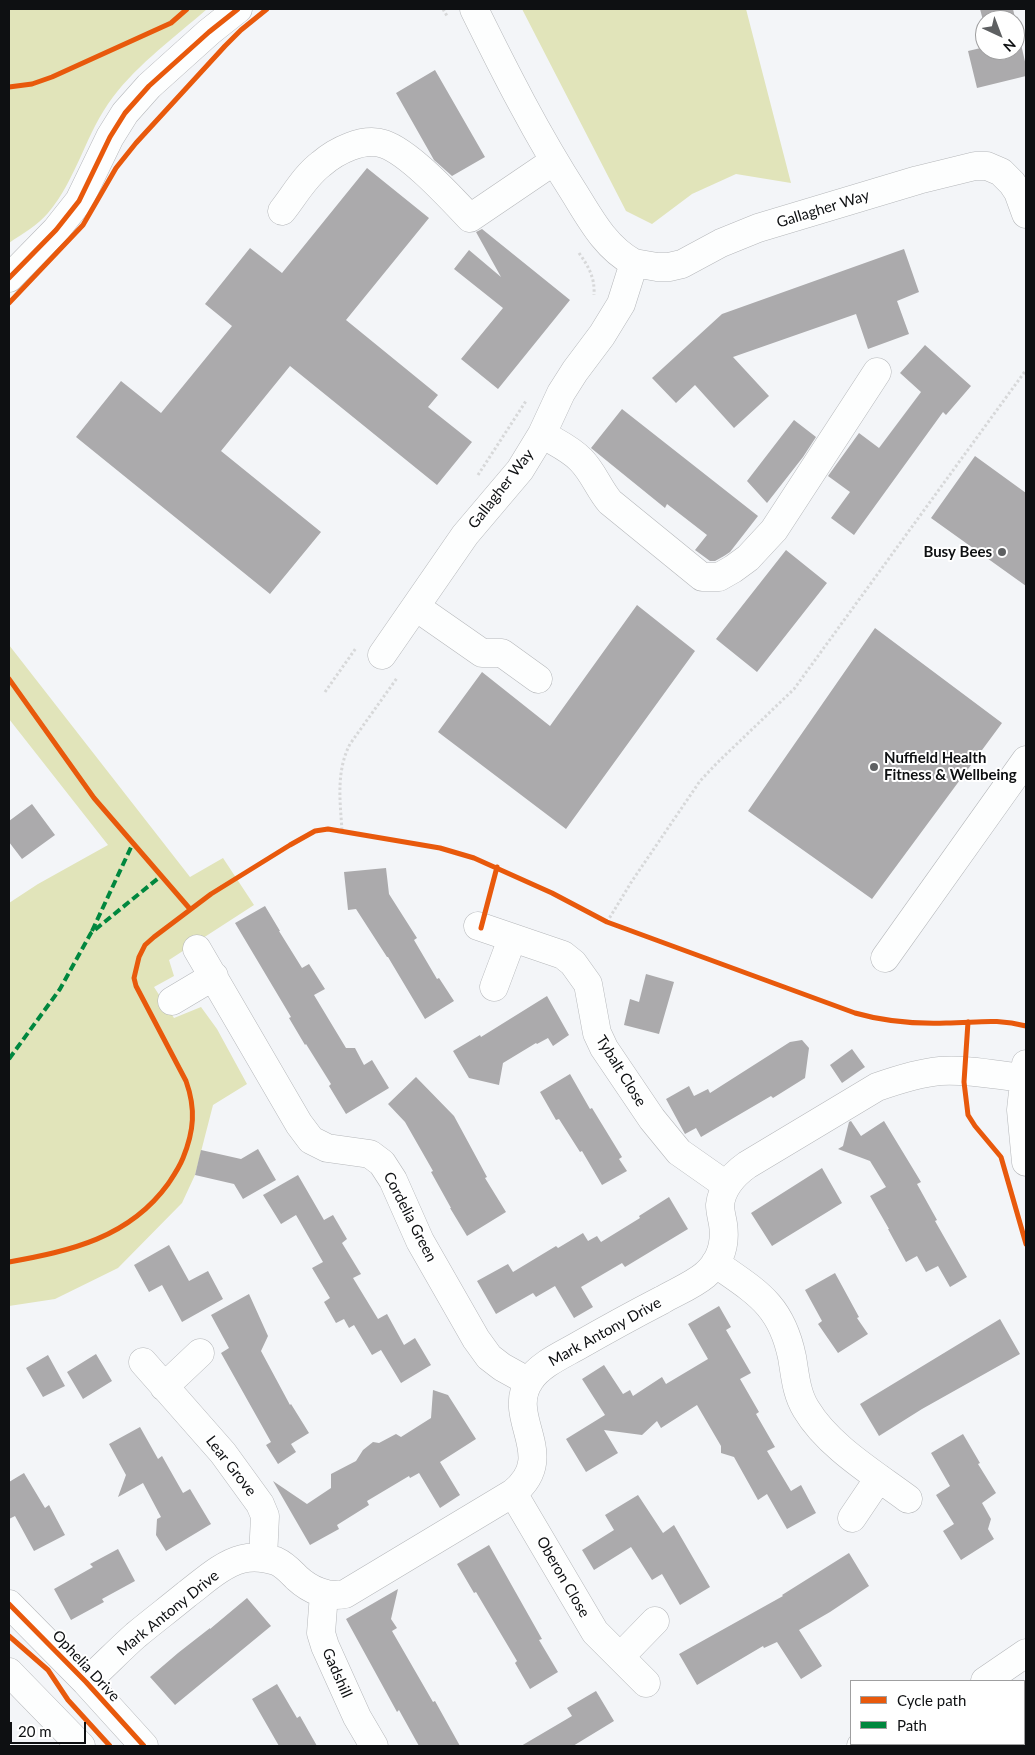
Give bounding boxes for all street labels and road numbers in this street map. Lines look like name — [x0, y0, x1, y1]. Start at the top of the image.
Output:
street label: Gallagher Way — [774, 186, 872, 232]
street label: Gallagher Way — [464, 446, 538, 532]
street label: Tybalt Close — [592, 1032, 650, 1110]
street label: Cordelia Green — [380, 1169, 440, 1265]
street label: Mark Antony Drive — [546, 1294, 664, 1370]
street label: Lear Grove — [202, 1432, 260, 1500]
street label: Oberon Close — [533, 1533, 593, 1621]
street label: Mark Antony Drive — [113, 1566, 223, 1660]
street label: Ophelia Drive — [48, 1627, 124, 1705]
street label: Gadshill — [318, 1645, 356, 1701]

